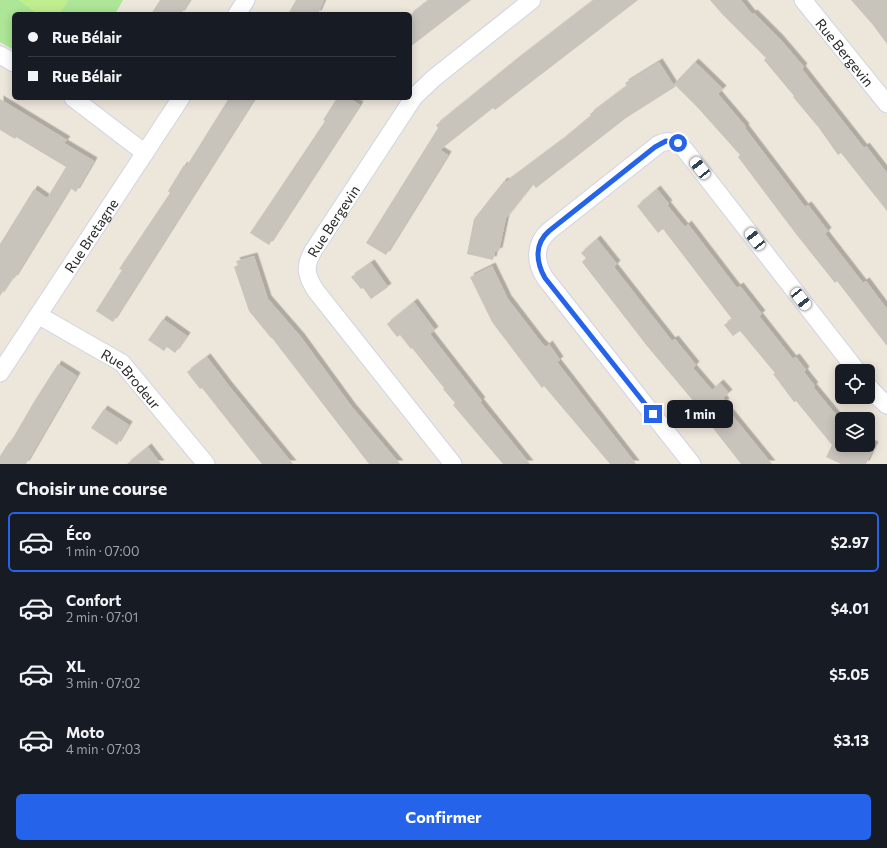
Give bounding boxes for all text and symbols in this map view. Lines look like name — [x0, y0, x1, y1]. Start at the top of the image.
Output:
street label: Rue Bergevin — [812, 15, 878, 90]
text: Rue Bélair — [52, 28, 122, 46]
text: Rue Bélair — [52, 67, 122, 85]
route start — [669, 134, 687, 152]
car — [688, 155, 712, 181]
street label: Rue Bergevin — [303, 181, 363, 260]
street label: Rue Bretagne — [60, 195, 121, 275]
car — [743, 226, 767, 252]
car — [789, 286, 813, 312]
street label: Rue Brodeur — [99, 345, 165, 412]
map controls — [835, 364, 875, 452]
button: locate — [835, 364, 875, 404]
callout: 1 min — [667, 400, 733, 428]
route end — [644, 405, 662, 423]
text: 1 min — [685, 406, 715, 422]
button: layers — [835, 412, 875, 452]
text: Choisir une course — [16, 477, 167, 499]
icon: car — [18, 524, 54, 560]
text: Éco — [66, 525, 91, 543]
text: $2.97 — [831, 533, 869, 551]
text: 1 min · 07:00 — [66, 543, 140, 559]
icon: car — [18, 590, 54, 626]
text: Confort — [66, 591, 121, 609]
text: $4.01 — [831, 599, 869, 617]
text: 2 min · 07:01 — [66, 609, 138, 625]
icon: car — [18, 656, 54, 692]
text: XL — [66, 657, 85, 675]
text: $5.05 — [829, 665, 869, 683]
text: 3 min · 07:02 — [66, 675, 140, 691]
icon: car — [18, 722, 54, 758]
text: Moto — [66, 723, 105, 741]
text: $3.13 — [833, 731, 869, 749]
text: 4 min · 07:03 — [66, 741, 141, 757]
button: Confirmer — [16, 794, 871, 840]

